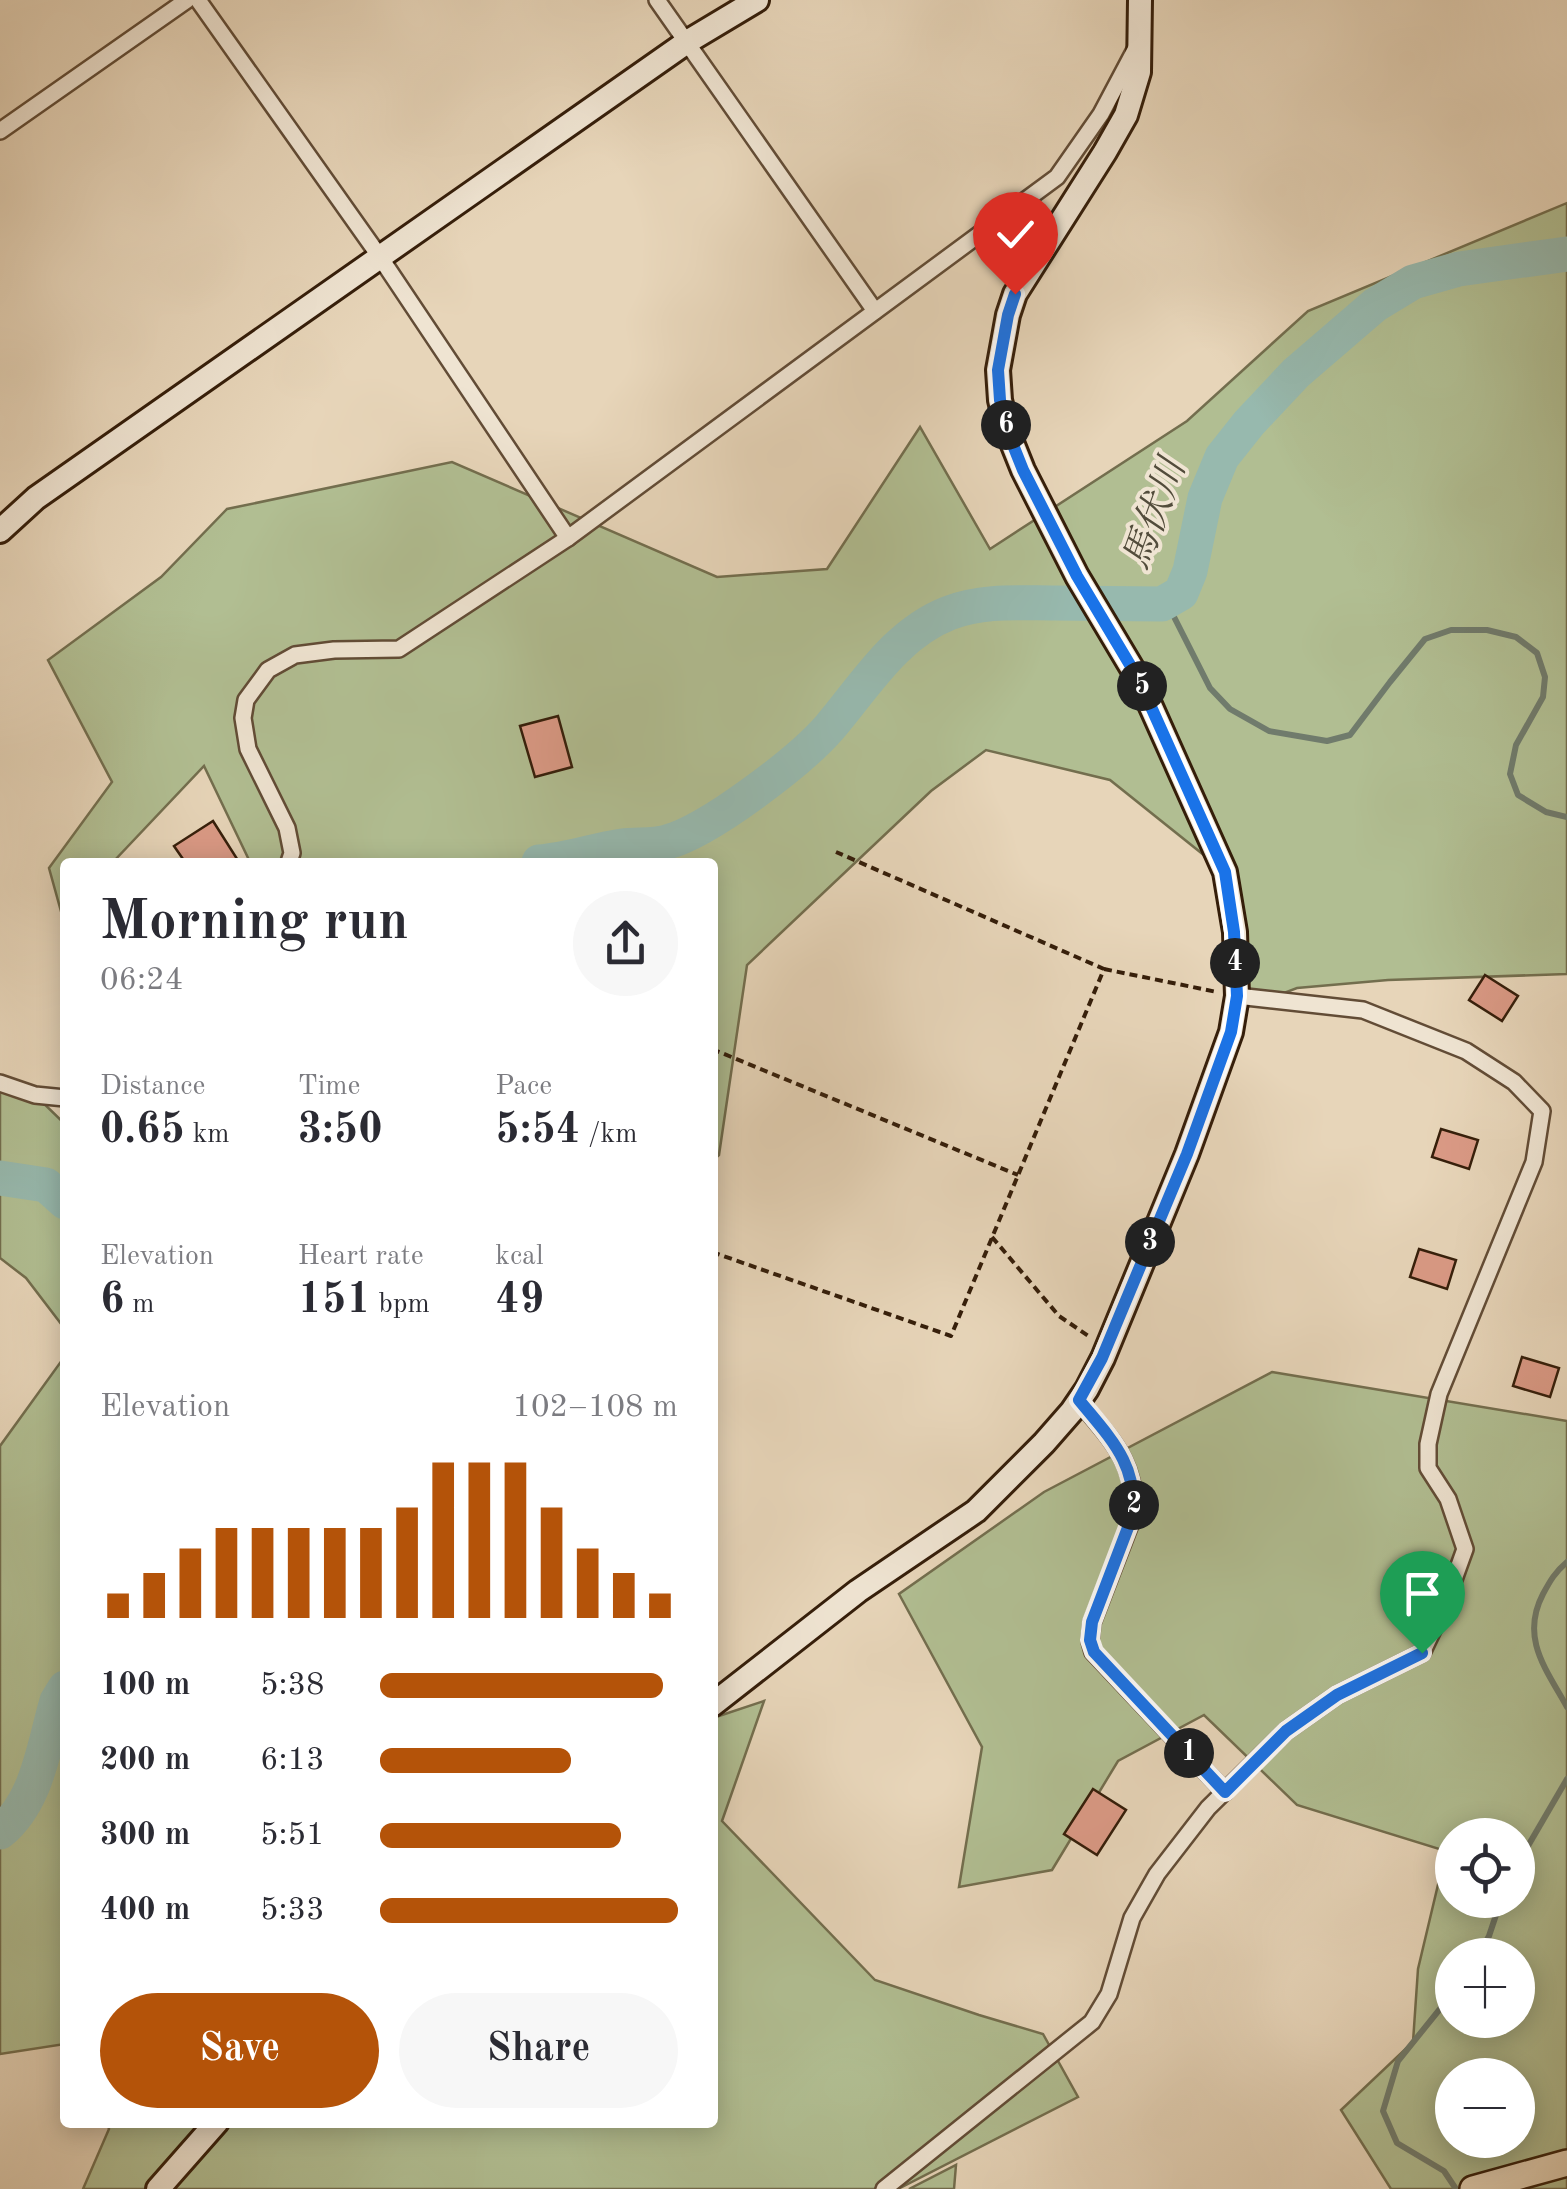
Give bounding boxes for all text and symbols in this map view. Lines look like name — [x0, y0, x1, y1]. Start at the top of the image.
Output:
pin — [973, 192, 1058, 295]
icon: check — [988, 207, 1043, 262]
pin: 6 — [981, 400, 1031, 450]
text: 6 — [998, 411, 1014, 439]
water label: 馬伏川 — [1116, 450, 1195, 575]
pin: 5 — [1117, 661, 1167, 711]
text: 5 — [1134, 672, 1150, 700]
button: share — [573, 891, 678, 996]
text: Morning run — [100, 896, 409, 951]
pin: 4 — [1210, 938, 1260, 988]
text: 4 — [1227, 949, 1243, 977]
text: 06:24 — [100, 965, 183, 997]
text: Distance — [100, 1073, 205, 1101]
text: Time — [298, 1073, 360, 1101]
text: Pace — [495, 1073, 552, 1101]
text: 0.65 — [100, 1110, 185, 1152]
text: 3:50 — [298, 1110, 383, 1152]
text: 5:54 — [495, 1110, 580, 1152]
text: km — [185, 1121, 229, 1149]
text: /km — [580, 1121, 637, 1149]
pin: 3 — [1125, 1217, 1175, 1267]
text: 3 — [1142, 1228, 1158, 1256]
text: Elevation — [100, 1243, 214, 1271]
text: Heart rate — [298, 1243, 424, 1271]
text: kcal — [495, 1243, 544, 1271]
text: 6 — [100, 1280, 124, 1322]
text: 151 — [298, 1280, 371, 1322]
text: 49 — [495, 1280, 544, 1322]
text: m — [124, 1291, 154, 1319]
text: bpm — [371, 1291, 430, 1319]
text: Elevation — [100, 1392, 230, 1424]
text: 102–108 m — [512, 1392, 678, 1424]
pin: 2 — [1109, 1480, 1159, 1530]
text: 2 — [1126, 1491, 1142, 1519]
pin — [1380, 1551, 1465, 1654]
icon: arrive — [1395, 1566, 1450, 1621]
text: 100 m — [100, 1670, 190, 1702]
text: 5:38 — [260, 1670, 325, 1702]
pin: 1 — [1164, 1728, 1214, 1778]
text: 1 — [1181, 1739, 1197, 1767]
text: 200 m — [100, 1745, 190, 1777]
text: 6:13 — [260, 1745, 325, 1777]
map controls — [1435, 1818, 1535, 2158]
button: locate — [1435, 1818, 1535, 1918]
text: 300 m — [100, 1820, 190, 1852]
text: 5:51 — [260, 1820, 325, 1852]
text: 400 m — [100, 1895, 190, 1927]
text: 5:33 — [260, 1895, 325, 1927]
button: + — [1435, 1938, 1535, 2038]
button: Save — [100, 1993, 379, 2108]
button: Share — [399, 1993, 678, 2108]
button: − — [1435, 2058, 1535, 2158]

